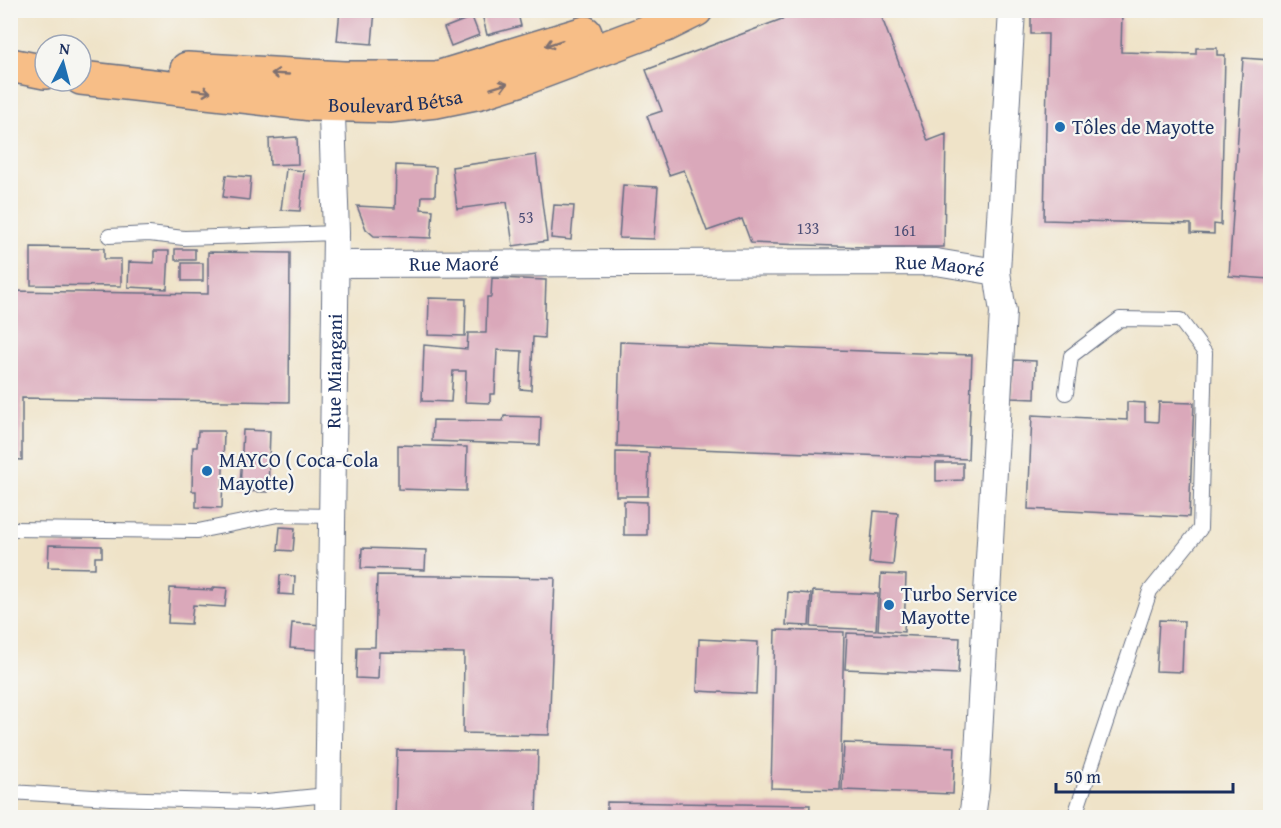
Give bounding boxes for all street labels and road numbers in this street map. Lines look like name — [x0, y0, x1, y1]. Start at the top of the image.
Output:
street label: Boulevard Bétsa — [328, 81, 465, 120]
street label: Rue Maoré — [895, 246, 987, 284]
street label: Rue Maoré — [409, 248, 499, 278]
street label: Rue Miangani — [318, 313, 349, 429]

